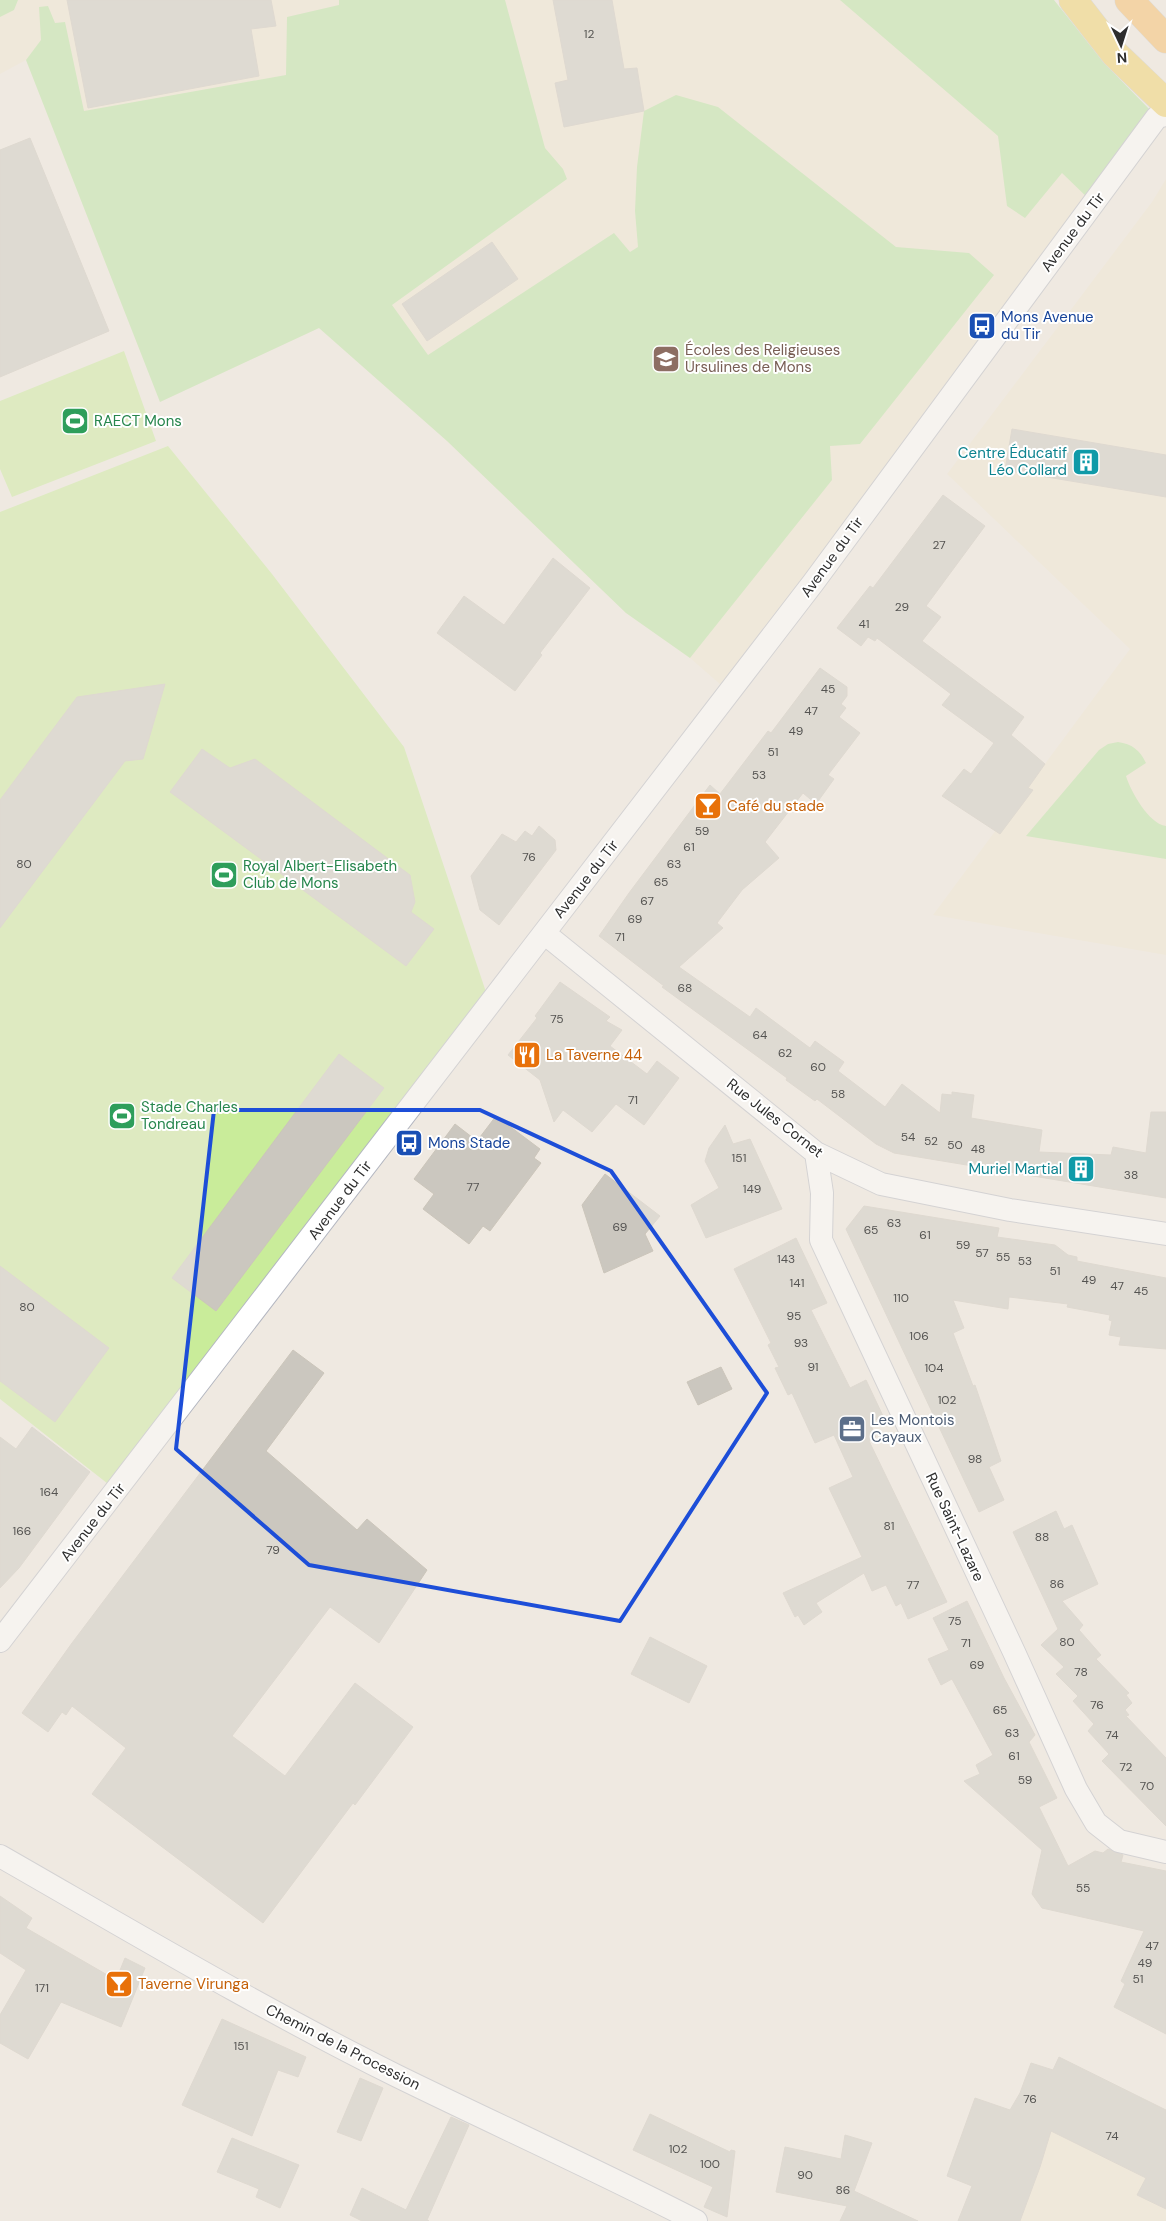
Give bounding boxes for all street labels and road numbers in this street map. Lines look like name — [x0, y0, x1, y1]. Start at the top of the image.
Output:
street label: Avenue du Tir — [1037, 188, 1110, 276]
street label: Avenue du Tir — [796, 513, 868, 601]
street label: Avenue du Tir — [549, 835, 623, 922]
street label: Rue Jules Cornet — [723, 1074, 828, 1162]
street label: Avenue du Tir — [304, 1156, 377, 1244]
street label: Rue Saint-Lazare — [921, 1469, 989, 1585]
street label: Avenue du Tir — [56, 1478, 130, 1565]
street label: Chemin de la Procession — [262, 1999, 424, 2095]

